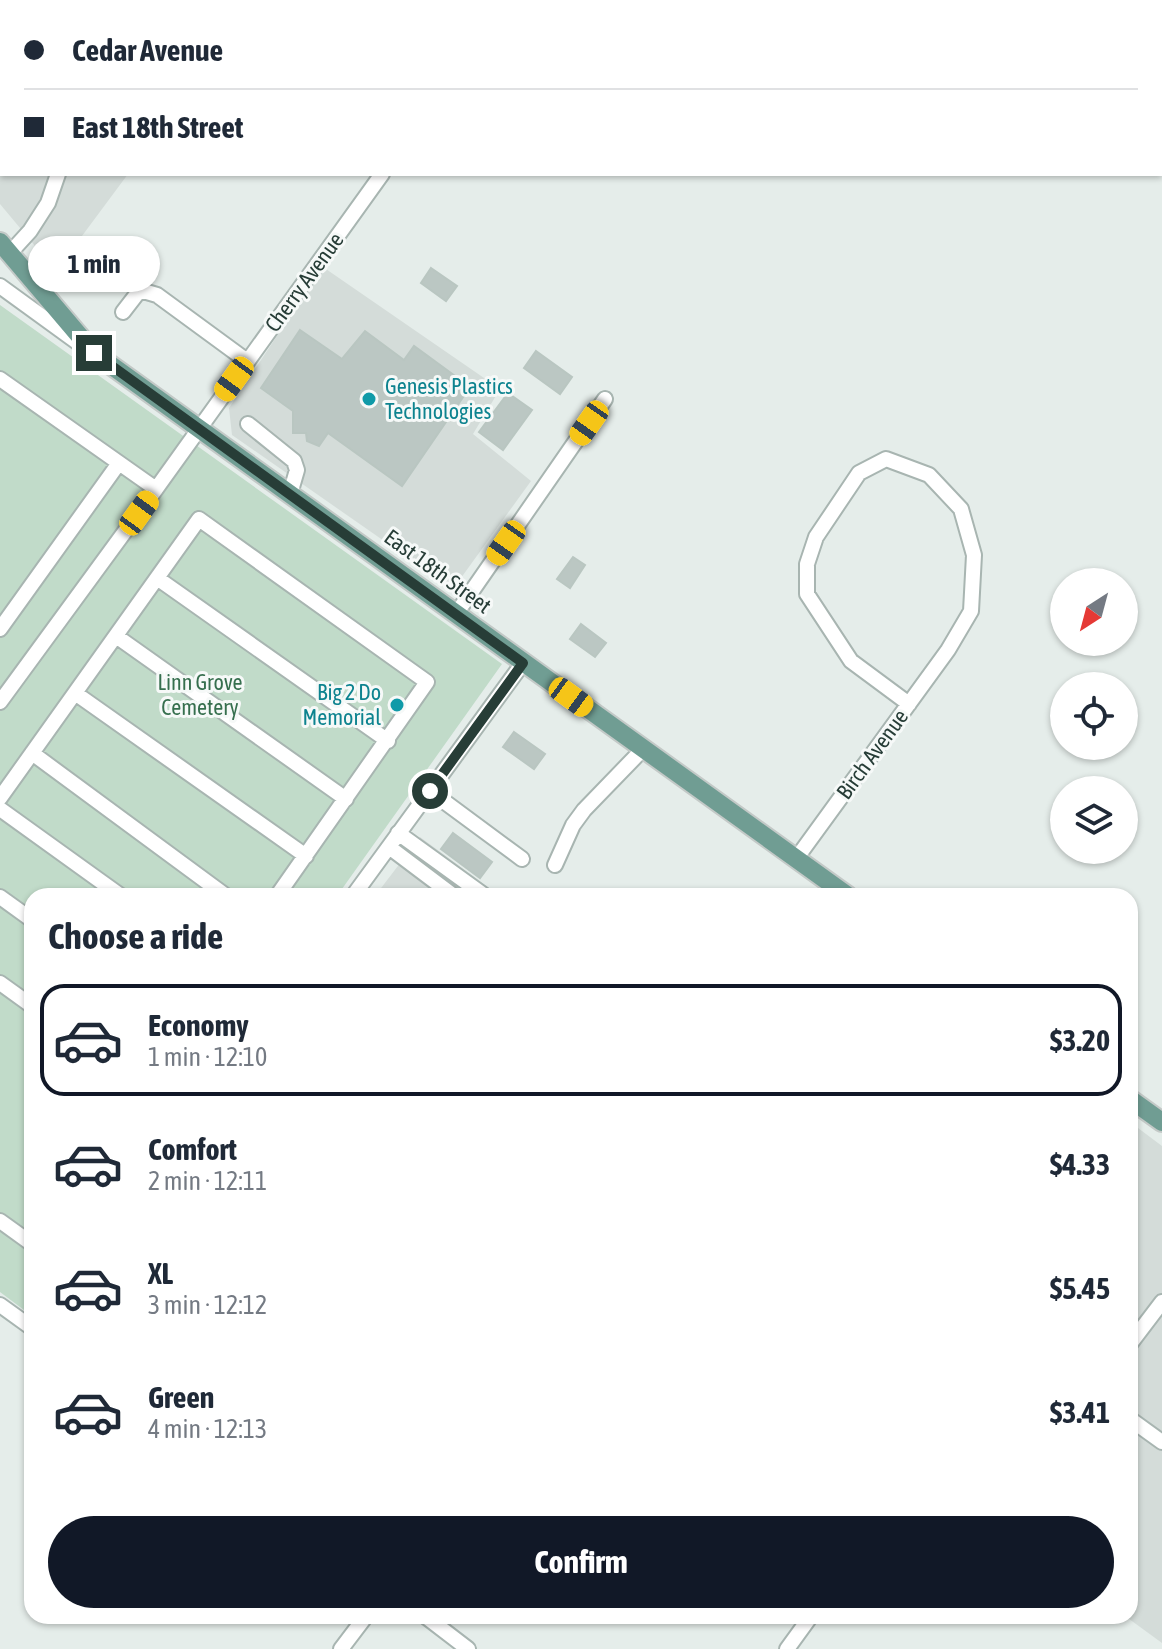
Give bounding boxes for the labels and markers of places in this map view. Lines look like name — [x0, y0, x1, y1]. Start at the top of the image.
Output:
place label: Genesis Plastics Technologies — [385, 373, 513, 424]
marker: Genesis Plastics Technologies — [360, 390, 378, 408]
place label: Big 2 Do Memorial — [302, 679, 381, 730]
marker: Big 2 Do Memorial — [388, 696, 406, 714]

